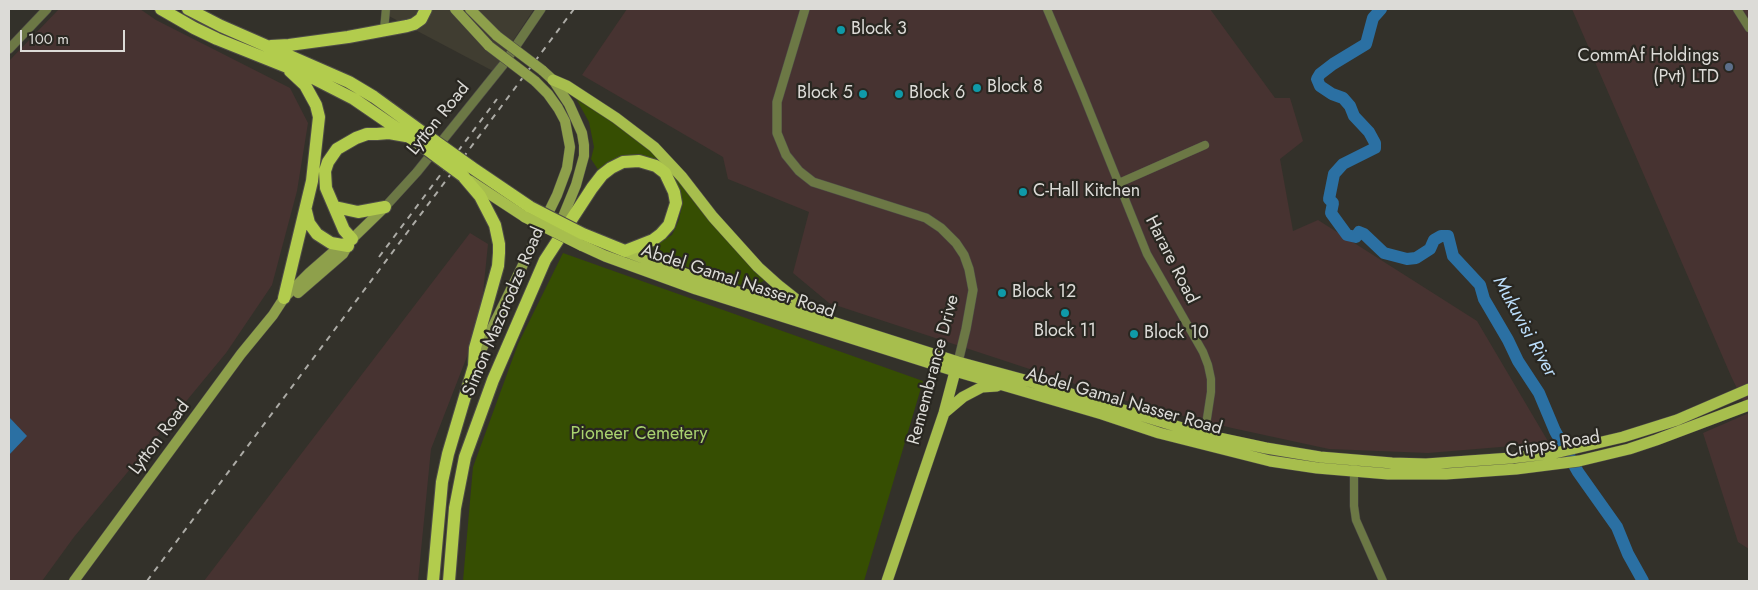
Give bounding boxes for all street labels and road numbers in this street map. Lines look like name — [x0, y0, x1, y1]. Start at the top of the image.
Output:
street label: Lytton Road — [403, 78, 475, 160]
street label: Harare Road — [1140, 212, 1202, 308]
street label: Simon Mazorodze Road — [459, 224, 549, 400]
street label: Abdel Gamal Nasser Road — [638, 240, 838, 324]
street label: Remembrance Drive — [904, 293, 964, 447]
street label: Abdel Gamal Nasser Road — [1024, 364, 1224, 440]
street label: Lytton Road — [125, 397, 195, 479]
street label: Cripps Road — [1504, 427, 1602, 463]

